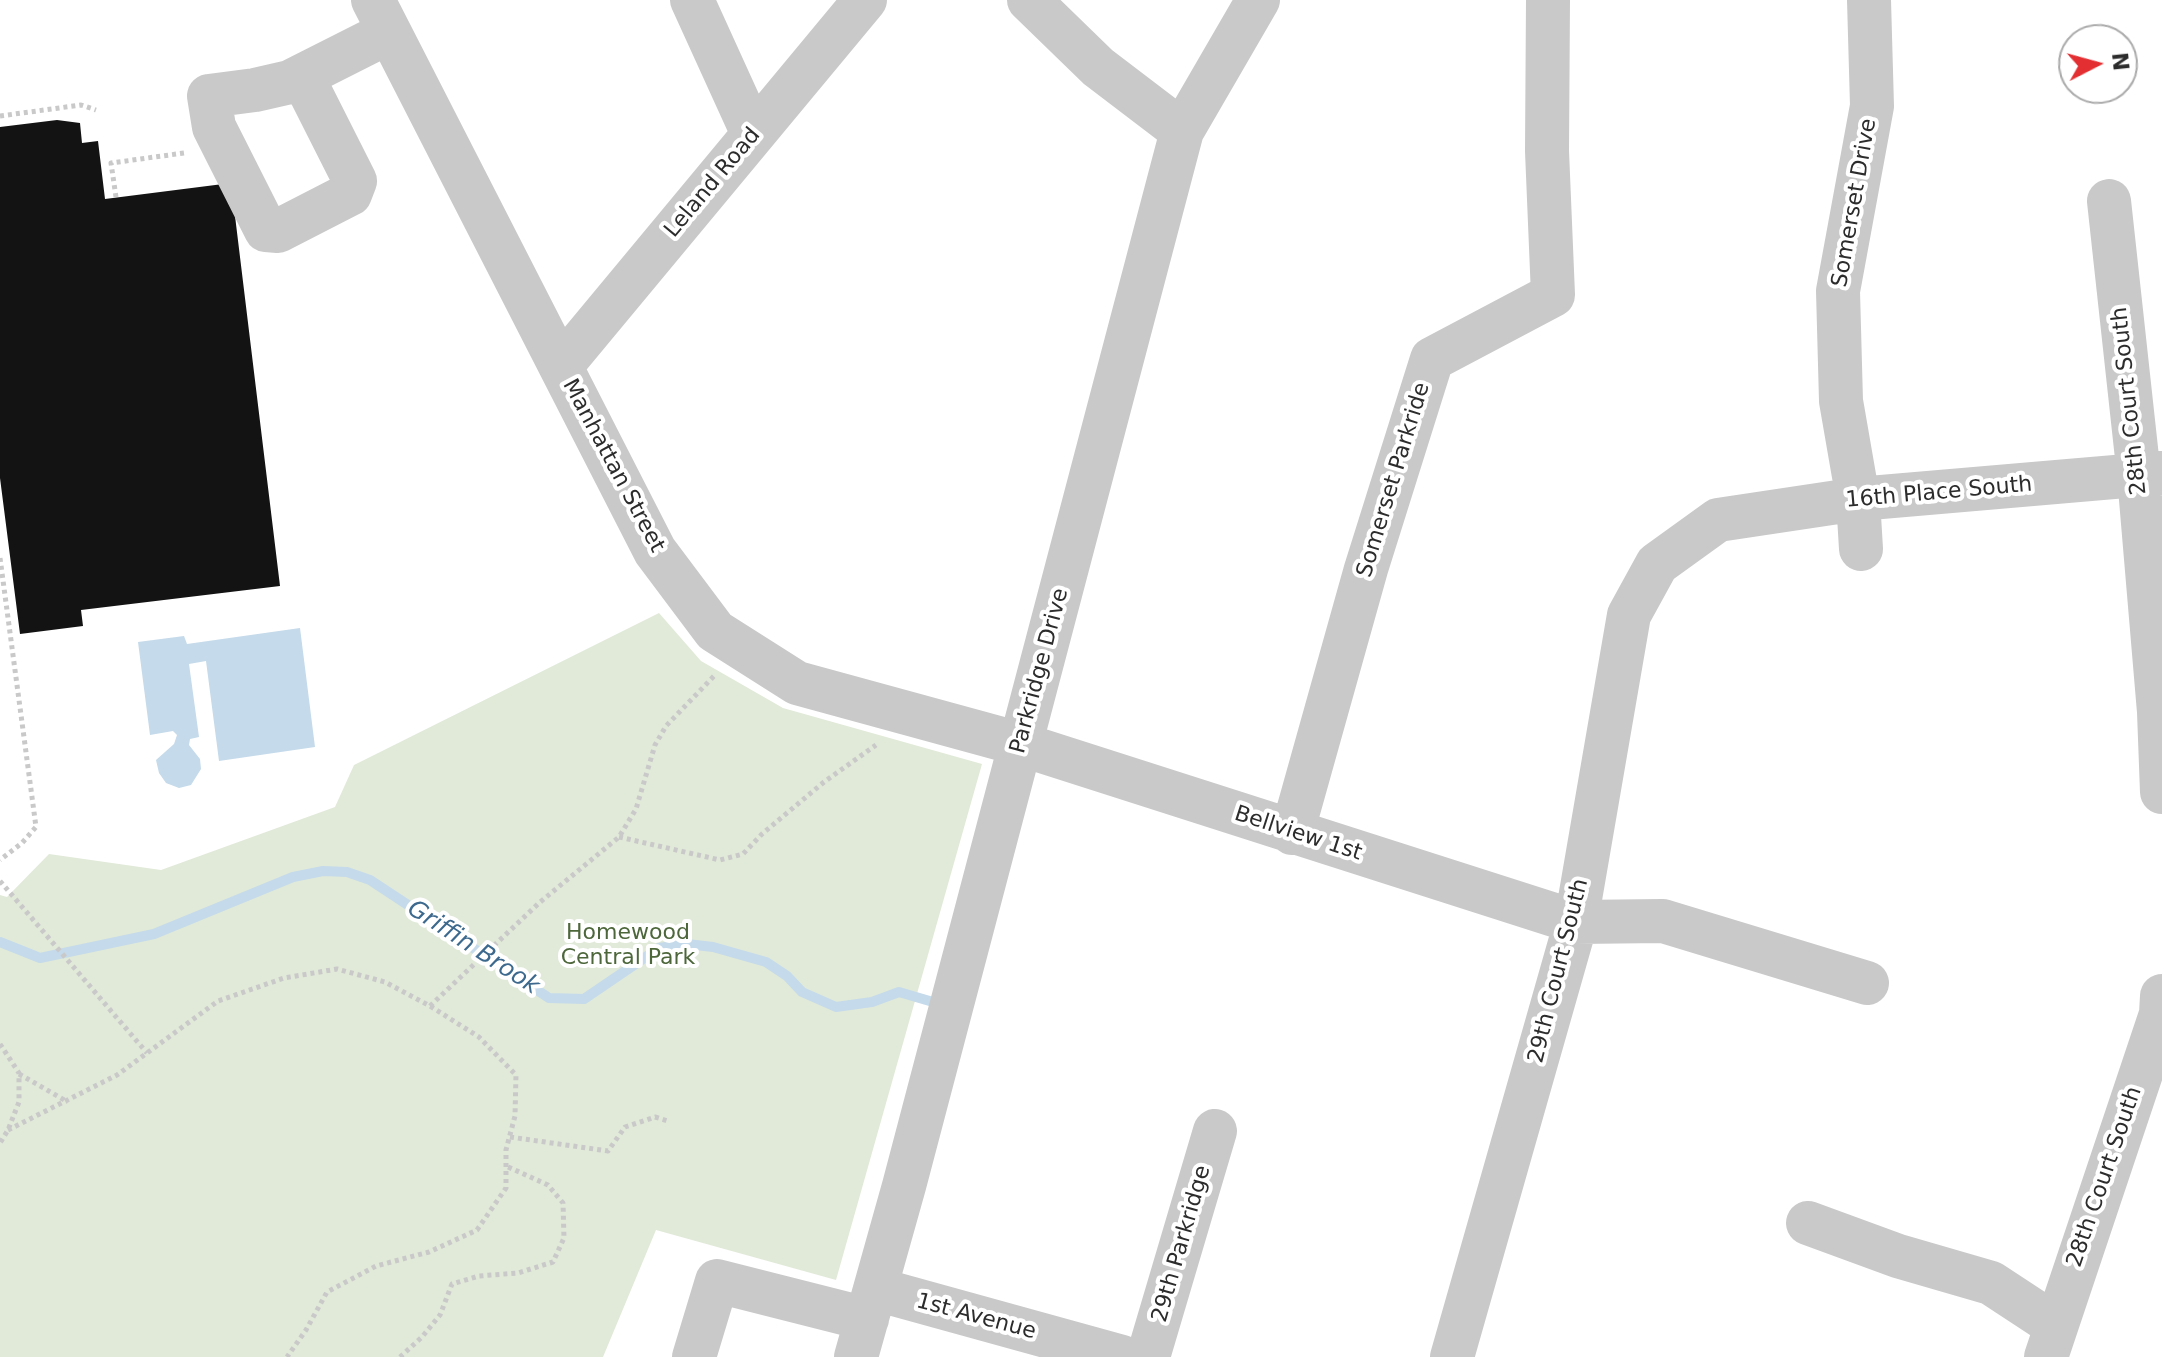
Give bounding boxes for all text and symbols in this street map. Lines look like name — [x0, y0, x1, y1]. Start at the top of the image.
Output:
north arrow — [2058, 24, 2138, 104]
text: N — [2107, 51, 2134, 72]
street label: Somerset Drive — [1827, 117, 1883, 289]
street label: Leland Road — [659, 123, 767, 243]
street label: 28th Court South — [2107, 306, 2153, 496]
street label: Manhattan Street — [556, 375, 670, 557]
street label: Somerset Parkride — [1352, 379, 1436, 581]
street label: 16th Place South — [1845, 472, 2033, 514]
street label: Parkridge Drive — [1005, 586, 1075, 756]
street label: Bellview 1st — [1231, 801, 1365, 867]
street label: 29th Court South — [1523, 876, 1595, 1066]
water label: Griffin Brook — [402, 895, 544, 1001]
park label: Homewood Central Park — [561, 920, 695, 972]
street label: 28th Court South — [2062, 1083, 2148, 1271]
street label: 29th Parkridge — [1147, 1163, 1217, 1325]
street label: 1st Avenue — [913, 1288, 1039, 1346]

